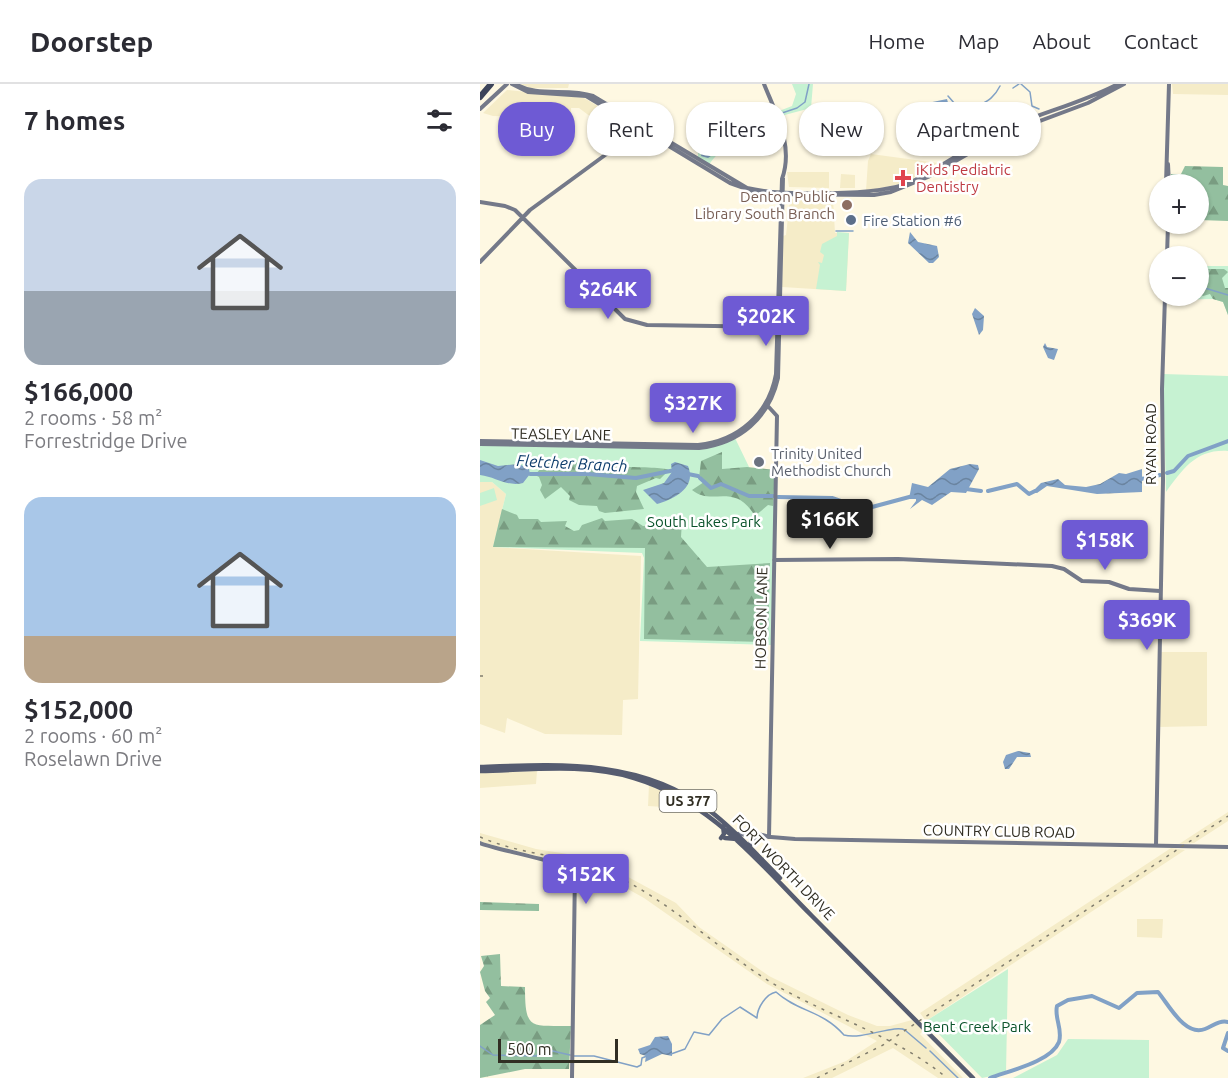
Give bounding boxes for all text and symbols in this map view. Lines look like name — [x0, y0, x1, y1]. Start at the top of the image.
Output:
text: Doorstep — [30, 26, 153, 57]
text: Home — [868, 29, 925, 53]
text: Map — [958, 29, 999, 53]
text: About — [1032, 29, 1091, 53]
text: Contact — [1124, 29, 1198, 53]
chip: Buy — [498, 102, 575, 156]
chip: Rent — [587, 102, 674, 156]
chip: Filters — [686, 102, 787, 156]
chip: New — [799, 102, 884, 156]
chip: Apartment — [896, 102, 1041, 156]
icon: filters — [423, 104, 456, 137]
text: 7 homes — [24, 106, 125, 135]
place label: iKids Pediatric Dentistry — [916, 161, 1011, 195]
marker: iKids Pediatric Dentistry — [894, 169, 912, 187]
map controls — [1149, 174, 1209, 306]
button: + — [1149, 174, 1209, 234]
place label: Denton Public Library South Branch — [695, 188, 835, 222]
marker: Denton Public Library South Branch — [840, 198, 854, 212]
place label: Fire Station #6 — [863, 212, 962, 229]
marker: Fire Station #6 — [844, 213, 858, 227]
icon: home — [186, 218, 294, 326]
button: − — [1149, 246, 1209, 306]
pin: $264K — [566, 269, 650, 320]
text: $264K — [579, 277, 637, 300]
pin: $202K — [724, 296, 808, 347]
text: $202K — [737, 304, 795, 327]
text: $166,000 — [24, 377, 133, 406]
pin: $327K — [651, 383, 735, 434]
text: $327K — [664, 391, 722, 414]
street label: RYAN ROAD — [1142, 403, 1159, 485]
text: 2 rooms · 58 m² — [24, 406, 162, 429]
street label: TEASLEY LANE — [511, 425, 611, 443]
text: Forrestridge Drive — [24, 429, 187, 452]
place label: Trinity United Methodist Church — [771, 445, 891, 479]
water label: Fletcher Branch — [516, 451, 628, 475]
marker: Trinity United Methodist Church — [752, 455, 766, 469]
pin: $166K — [788, 499, 872, 550]
text: $166K — [801, 507, 859, 530]
park label: South Lakes Park — [647, 513, 761, 530]
pin: $158K — [1063, 520, 1147, 571]
text: $158K — [1076, 528, 1134, 551]
icon: home — [186, 536, 294, 644]
street label: HOBSON LANE — [752, 567, 770, 669]
pin: $369K — [1105, 600, 1189, 651]
text: $369K — [1118, 608, 1176, 631]
text: $152,000 — [24, 695, 133, 724]
text: 2 rooms · 60 m² — [24, 724, 162, 747]
text: Roselawn Drive — [24, 747, 162, 770]
road number: US 377 — [660, 790, 716, 812]
street label: FORT WORTH DRIVE — [729, 811, 839, 923]
street label: COUNTRY CLUB ROAD — [923, 821, 1075, 841]
pin: $152K — [544, 854, 628, 905]
text: $152K — [557, 862, 615, 885]
park label: Bent Creek Park — [923, 1018, 1031, 1035]
scale bar — [498, 1036, 618, 1064]
text: 500 m — [507, 1040, 552, 1058]

